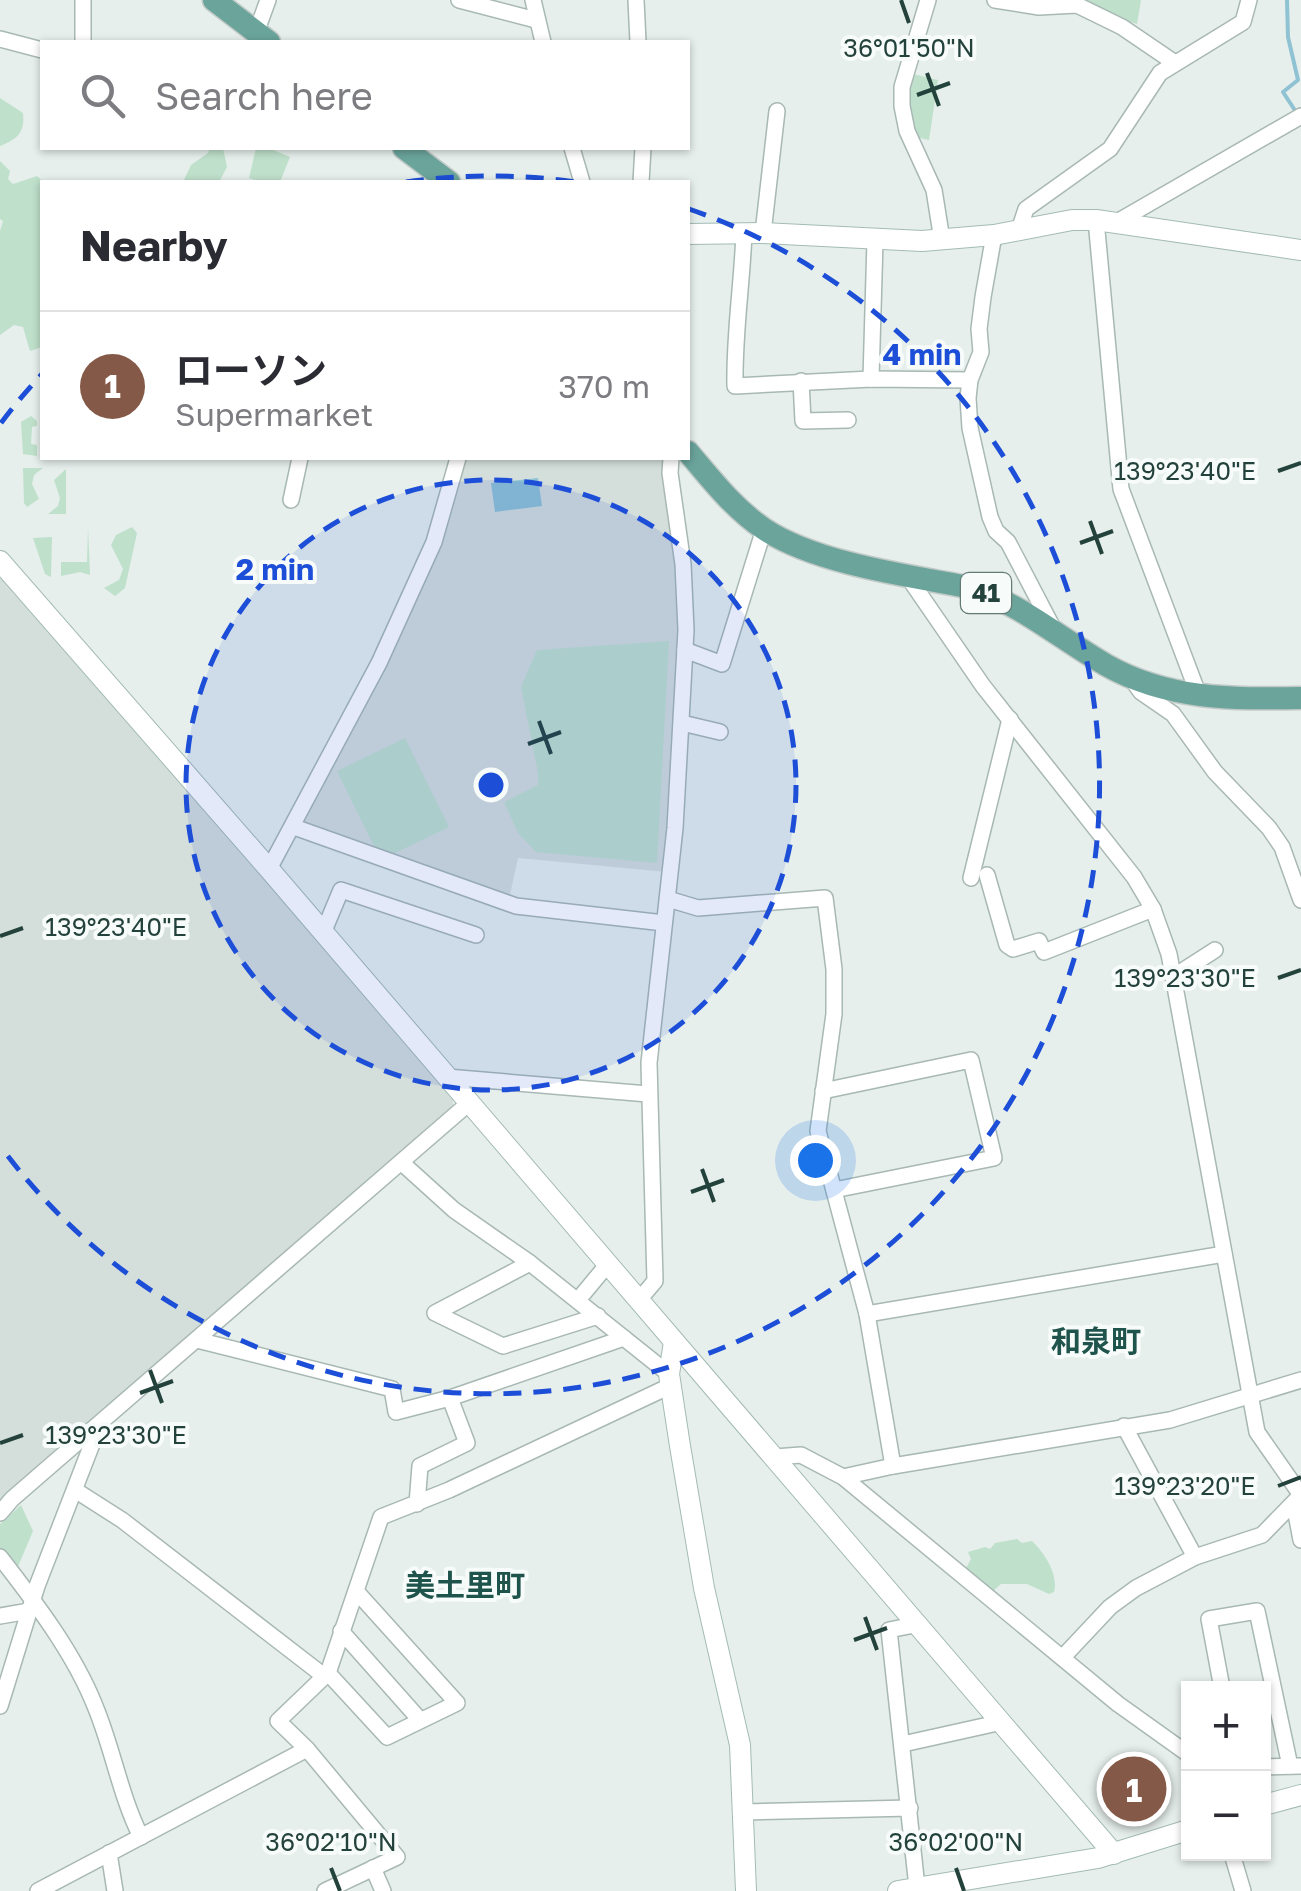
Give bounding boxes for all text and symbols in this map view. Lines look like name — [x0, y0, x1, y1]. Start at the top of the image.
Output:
text: 36°01'50"N — [843, 32, 975, 63]
search box — [40, 40, 690, 150]
icon: search — [75, 68, 130, 123]
text: Search here — [155, 73, 373, 118]
text: Nearby — [80, 220, 228, 270]
text: 4 min — [883, 336, 961, 372]
text: ローソン — [175, 347, 327, 392]
text: 1 — [104, 367, 121, 405]
text: 370 m — [558, 367, 650, 405]
text: Supermarket — [175, 395, 373, 433]
text: 139°23'40"E — [1114, 455, 1256, 486]
text: 2 min — [236, 551, 314, 587]
road number: 41 — [961, 573, 1011, 613]
centre of rings — [473, 767, 509, 803]
text: 139°23'40"E — [45, 911, 187, 942]
text: 139°23'30"E — [1114, 962, 1256, 993]
your location — [790, 1135, 841, 1186]
district label: 和泉町 — [1051, 1323, 1141, 1359]
text: 139°23'30"E — [45, 1419, 187, 1450]
text: 139°23'20"E — [1114, 1470, 1256, 1501]
district label: 美土里町 — [405, 1567, 525, 1603]
map controls — [1181, 1681, 1271, 1861]
button: + — [1181, 1681, 1271, 1771]
pin: 1 — [1102, 1752, 1166, 1826]
button: − — [1181, 1771, 1271, 1861]
text: 36°02'10"N — [265, 1826, 397, 1857]
text: 36°02'00"N — [889, 1826, 1023, 1857]

